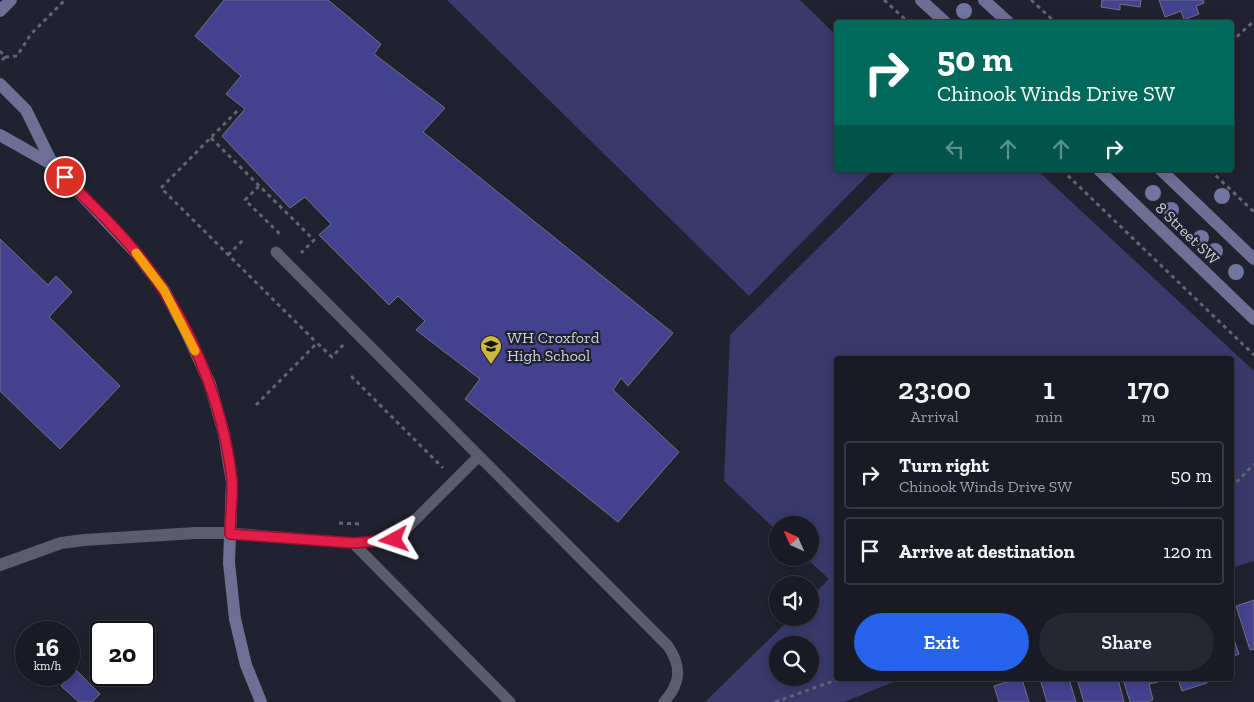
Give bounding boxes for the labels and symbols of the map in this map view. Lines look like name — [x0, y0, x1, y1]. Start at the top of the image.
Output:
pin — [44, 156, 86, 198]
street label: 8 Street SW — [1152, 198, 1224, 269]
place label: WH Croxford High School — [507, 328, 600, 365]
school or university icon: WH Croxford High School — [479, 334, 503, 365]
position arrow — [367, 513, 419, 565]
north arrow — [769, 516, 819, 566]
speed limit sign: 20 — [90, 621, 155, 686]

